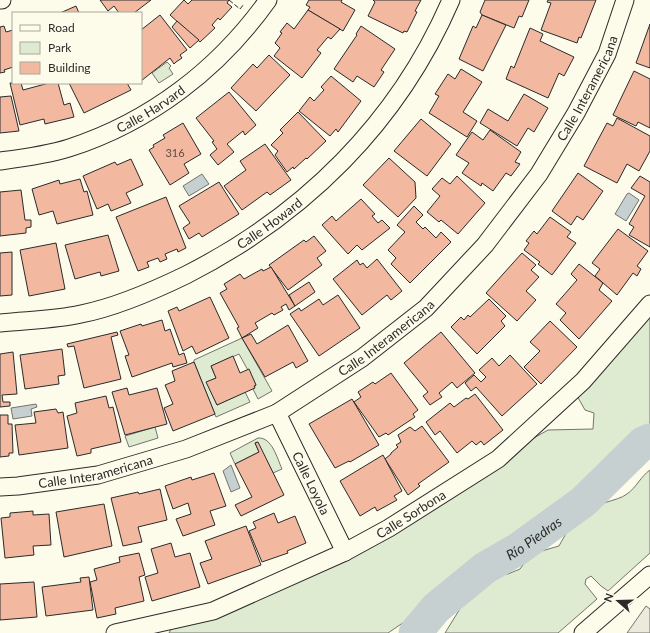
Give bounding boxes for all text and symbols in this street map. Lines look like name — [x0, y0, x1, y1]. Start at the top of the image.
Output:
legend — [12, 12, 142, 84]
text: Road — [48, 20, 75, 35]
street label: Calle Interamericana — [553, 33, 621, 144]
text: Park — [48, 40, 72, 55]
text: Building — [48, 60, 91, 75]
street label: Calle Harvard — [114, 82, 188, 136]
house number: 316 — [165, 146, 185, 159]
street label: Calle Howard — [234, 194, 305, 252]
street label: Calle Interamericana — [335, 296, 438, 379]
street label: Calle Loyola — [289, 449, 333, 517]
street label: Calle Interamericana — [37, 451, 155, 491]
street label: Calle Sorbona — [373, 486, 449, 542]
water label: Río Piedras — [502, 512, 565, 563]
north arrow — [598, 581, 638, 621]
text: N — [601, 591, 616, 604]

